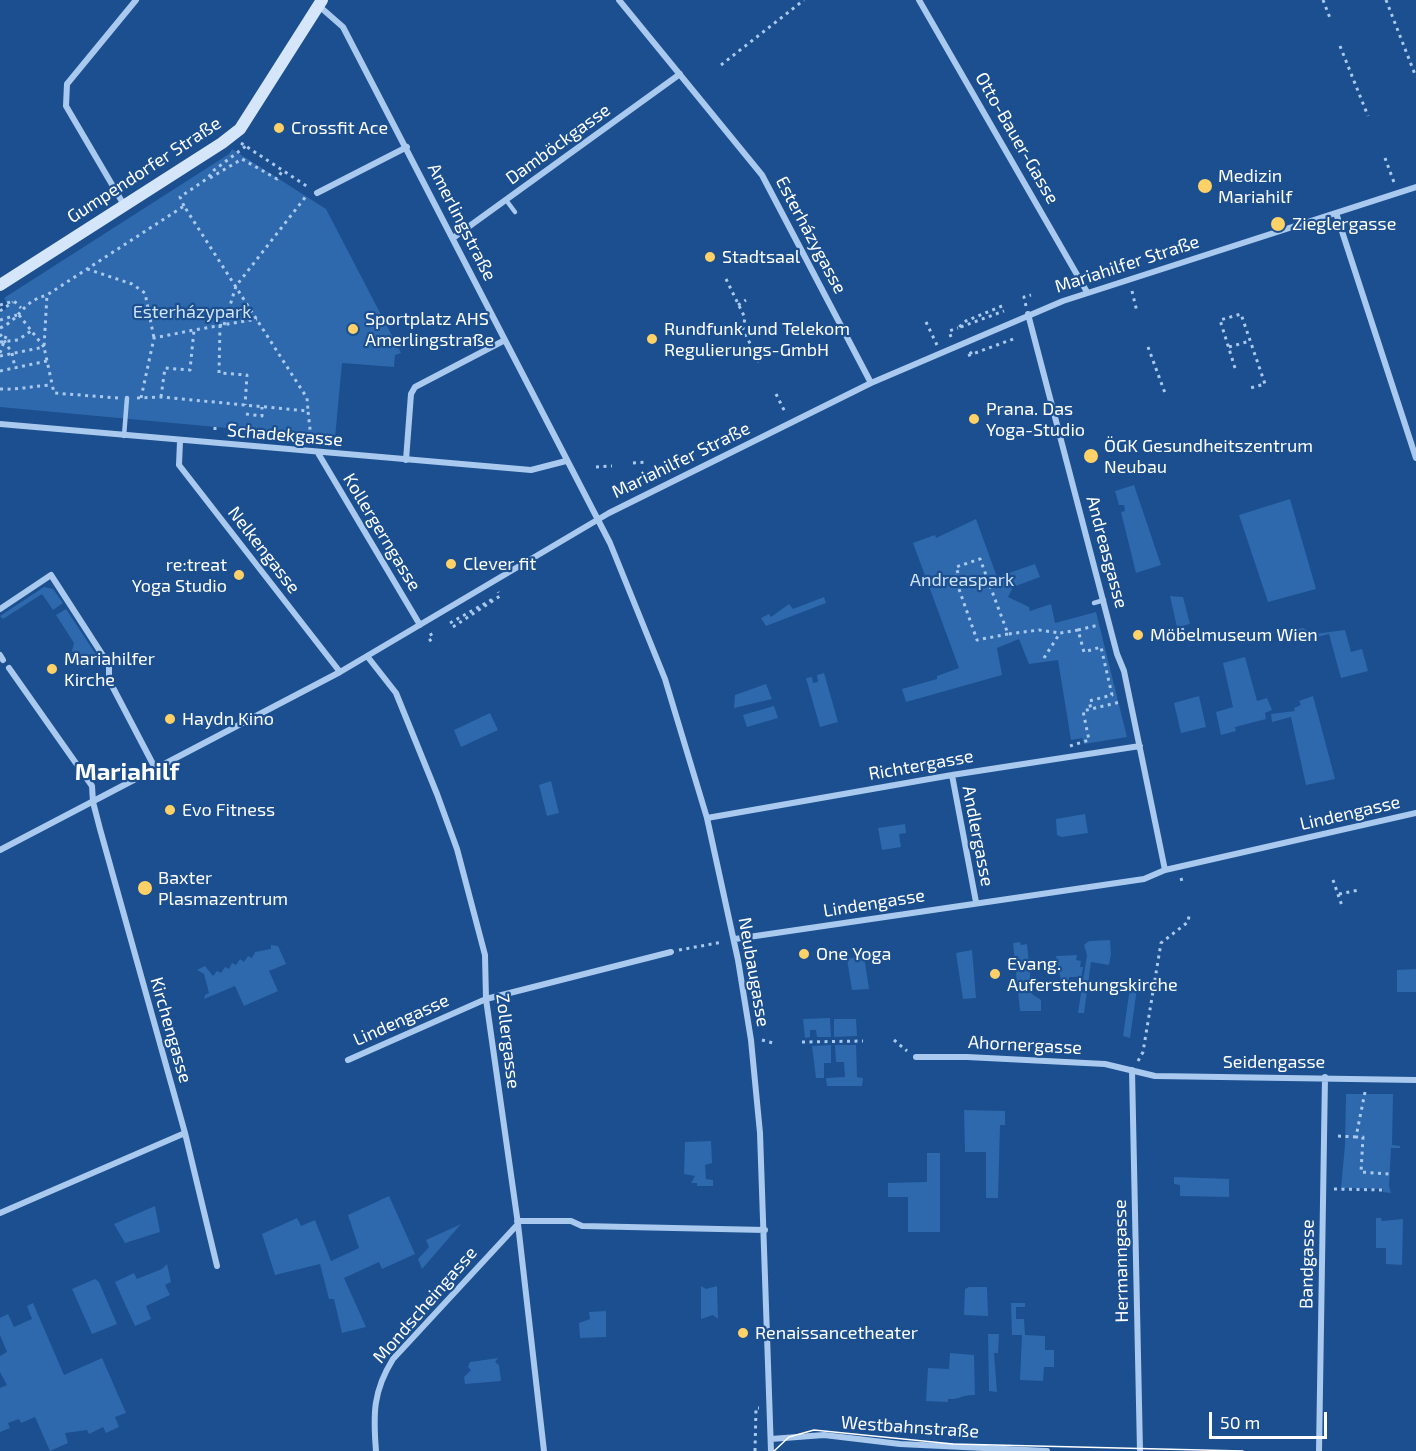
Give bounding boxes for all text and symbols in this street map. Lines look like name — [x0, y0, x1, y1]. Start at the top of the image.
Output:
street label: Otto-Bauer-Gasse — [970, 68, 1064, 208]
street label: Damböckgasse — [502, 99, 614, 189]
street label: Gumpendorfer Straße — [63, 112, 225, 228]
place label: Crossfit Ace — [291, 117, 388, 139]
marker: Crossfit Ace — [272, 121, 286, 135]
street label: Amerlingstraße — [423, 160, 501, 284]
place label: Medizin Mariahilf — [1218, 165, 1292, 207]
street label: Esterházygasse — [771, 173, 851, 297]
marker: Medizin Mariahilf — [1196, 177, 1214, 195]
place label: Zieglergasse — [1292, 213, 1396, 235]
marker: Zieglergasse — [1269, 215, 1287, 233]
street label: Mariahilfer Straße — [1052, 230, 1202, 298]
place label: Stadtsaal — [722, 246, 800, 268]
marker: Stadtsaal — [703, 250, 717, 264]
park label: Esterházypark — [133, 301, 251, 323]
place label: Sportplatz AHS Amerlingstraße — [365, 308, 494, 350]
place label: Rundfunk und Telekom Regulierungs-GmbH — [664, 318, 850, 360]
marker: Sportplatz AHS Amerlingstraße — [346, 322, 360, 336]
marker: Rundfunk und Telekom Regulierungs-GmbH — [645, 332, 659, 346]
place label: Prana. Das Yoga-Studio — [986, 398, 1085, 440]
marker: Prana. Das Yoga-Studio — [967, 412, 981, 426]
street label: Mariahilfer Straße — [609, 417, 753, 503]
street label: Schadekgasse — [226, 419, 344, 451]
place label: ÖGK Gesundheitszentrum Neubau — [1104, 435, 1313, 478]
marker: ÖGK Gesundheitszentrum Neubau — [1082, 447, 1100, 465]
street label: Kollergerngasse — [338, 469, 426, 595]
street label: Andreasgasse — [1082, 493, 1132, 611]
street label: Nelkengasse — [223, 502, 305, 598]
place label: Clever fit — [463, 553, 536, 575]
place label: re:treat Yoga Studio — [132, 554, 227, 596]
marker: Clever fit — [444, 557, 458, 571]
marker: re:treat Yoga Studio — [232, 568, 246, 582]
park label: Andreaspark — [910, 569, 1014, 591]
place label: Möbelmuseum Wien — [1150, 624, 1318, 646]
marker: Möbelmuseum Wien — [1131, 628, 1145, 642]
place label: Mariahilfer Kirche — [64, 648, 155, 690]
marker: Mariahilfer Kirche — [45, 662, 59, 676]
place label: Haydn Kino — [182, 708, 274, 730]
marker: Haydn Kino — [163, 712, 177, 726]
street label: Richtergasse — [867, 745, 975, 785]
district label: Mariahilf — [75, 758, 179, 786]
street label: Andlergasse — [958, 784, 998, 888]
street label: Lindengasse — [1298, 791, 1402, 835]
place label: Evo Fitness — [182, 799, 275, 821]
marker: Evo Fitness — [163, 803, 177, 817]
place label: Baxter Plasmazentrum — [158, 867, 288, 910]
marker: Baxter Plasmazentrum — [136, 879, 154, 897]
street label: Lindengasse — [822, 884, 926, 922]
street label: Neubaugasse — [734, 916, 774, 1028]
place label: One Yoga — [816, 943, 891, 965]
marker: One Yoga — [797, 947, 811, 961]
place label: Evang. Auferstehungskirche — [1007, 953, 1178, 996]
marker: Evang. Auferstehungskirche — [988, 967, 1002, 981]
street label: Kirchengasse — [146, 975, 196, 1085]
street label: Lindengasse — [350, 989, 452, 1051]
street label: Zollergasse — [491, 992, 525, 1090]
street label: Ahornergasse — [967, 1031, 1083, 1059]
street label: Seidengasse — [1223, 1051, 1325, 1073]
street label: Hermanngasse — [1109, 1199, 1133, 1323]
street label: Bandgasse — [1295, 1219, 1319, 1309]
street label: Mondscheingasse — [368, 1242, 482, 1368]
place label: Renaissancetheater — [755, 1322, 918, 1344]
marker: Renaissancetheater — [736, 1326, 750, 1340]
scale bar — [1212, 1400, 1330, 1438]
street label: Westbahnstraße — [840, 1411, 980, 1443]
text: 50 m — [1220, 1411, 1260, 1433]

